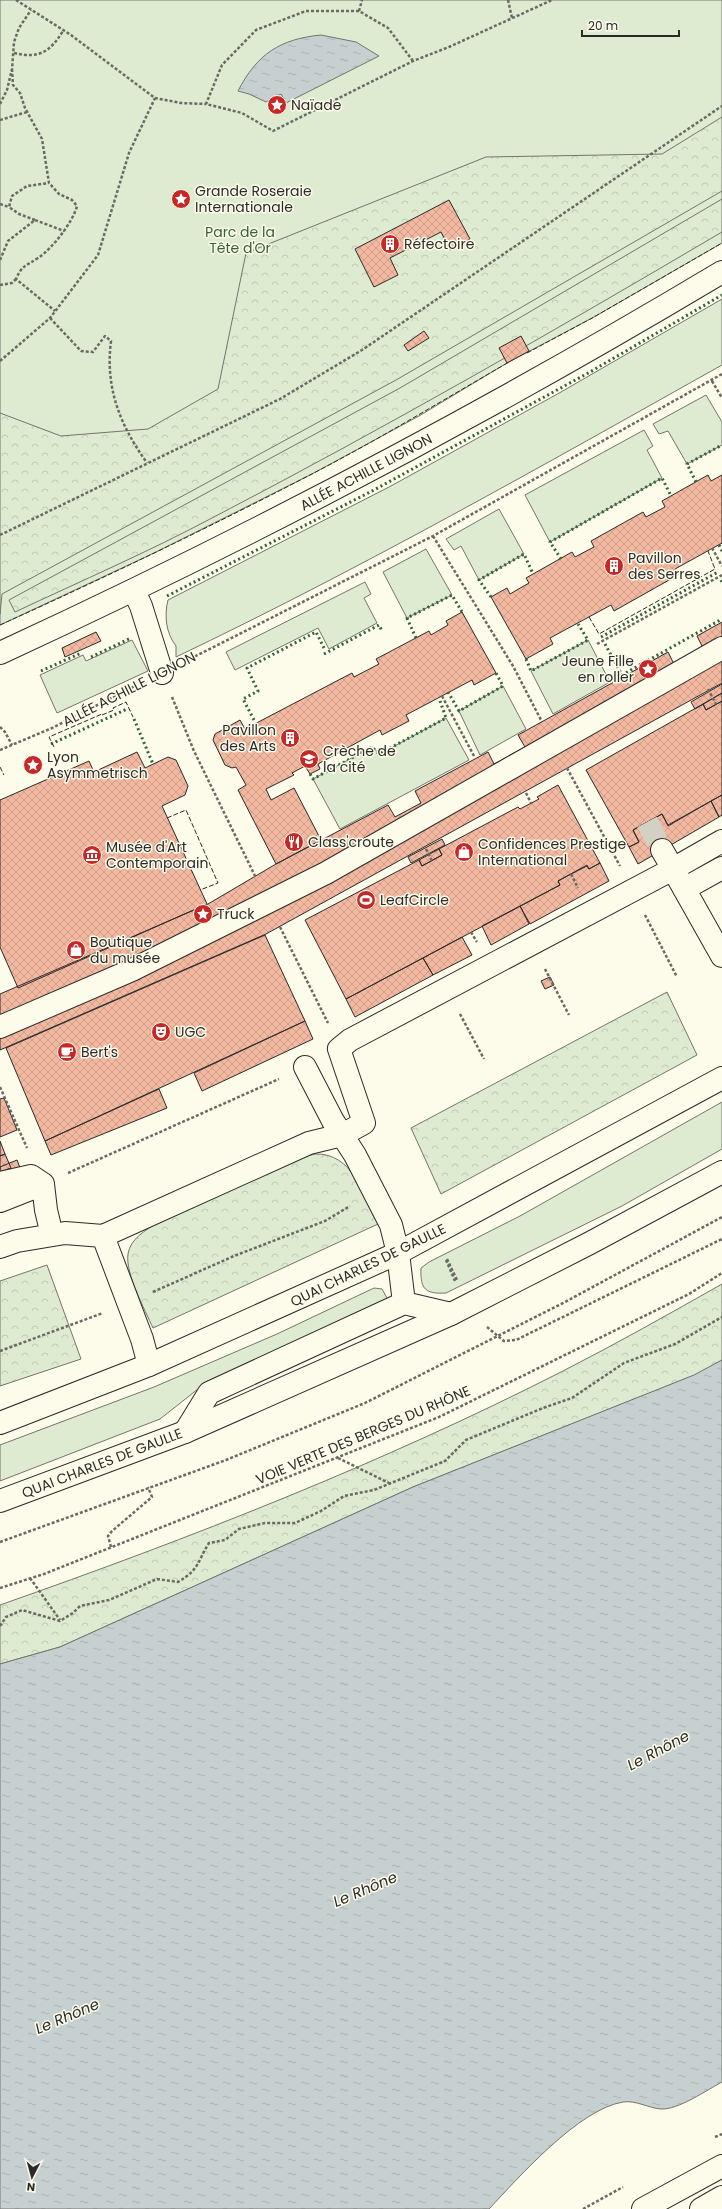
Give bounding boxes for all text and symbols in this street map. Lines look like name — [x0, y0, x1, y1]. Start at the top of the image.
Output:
scale bar — [582, 12, 679, 38]
text: 20 m — [588, 17, 618, 34]
place icon: Naïade — [266, 94, 288, 116]
place label: Naïade — [291, 95, 342, 115]
place label: Grande Roseraie Internationale — [195, 181, 312, 217]
place icon: Grande Roseraie Internationale — [170, 188, 192, 210]
park label: Parc de la Tête d'Or — [205, 222, 275, 258]
building icon: Réfectoire — [379, 233, 401, 255]
place label: Réfectoire — [404, 234, 475, 254]
street label: ALLÉE ACHILLE LIGNON — [296, 429, 436, 515]
place label: Pavillon des Serres — [628, 548, 701, 584]
building icon: Pavillon des Serres — [603, 555, 625, 577]
street label: ALLÉE ACHILLE LIGNON — [59, 647, 199, 731]
place label: Jeune Fille en roller — [561, 651, 634, 687]
place icon: Jeune Fille en roller — [637, 658, 659, 680]
place label: Pavillon des Arts — [220, 720, 276, 756]
building icon: Pavillon des Arts — [279, 727, 301, 749]
place label: Crèche de la cité — [323, 741, 396, 777]
place label: Lyon Asymmetrisch — [47, 747, 148, 783]
school or university icon: Crèche de la cité — [298, 748, 320, 770]
place icon: Lyon Asymmetrisch — [22, 754, 44, 776]
restaurant icon: Class'croute — [283, 831, 305, 853]
place label: Class'croute — [308, 832, 394, 852]
place label: Confidences Prestige International — [478, 834, 626, 870]
place label: Musée d'Art Contemporain — [106, 837, 208, 873]
shop icon: Confidences Prestige International — [453, 841, 475, 863]
museum icon: Musée d'Art Contemporain — [81, 844, 103, 866]
sports icon: LeafCircle — [355, 889, 377, 911]
place label: LeafCircle — [380, 890, 449, 910]
place icon: Truck — [192, 903, 214, 925]
place label: Truck — [217, 904, 255, 924]
place label: Boutique du musée — [90, 932, 161, 968]
shop icon: Boutique du musée — [65, 939, 87, 961]
theatre icon: UGC — [150, 1021, 172, 1043]
place label: UGC — [175, 1022, 206, 1042]
cafe icon: Bert's — [56, 1041, 78, 1063]
place label: Bert's — [81, 1042, 118, 1062]
street label: QUAI CHARLES DE GAULLE — [287, 1219, 449, 1311]
street label: VOIE VERTE DES BERGES DU RHÔNE — [253, 1381, 473, 1489]
street label: QUAI CHARLES DE GAULLE — [19, 1423, 185, 1503]
water label: Le Rhône — [623, 1725, 693, 1775]
water label: Le Rhône — [330, 1866, 400, 1912]
water label: Le Rhône — [32, 1993, 102, 2039]
north arrow — [12, 2157, 52, 2197]
text: N — [26, 2179, 36, 2195]

